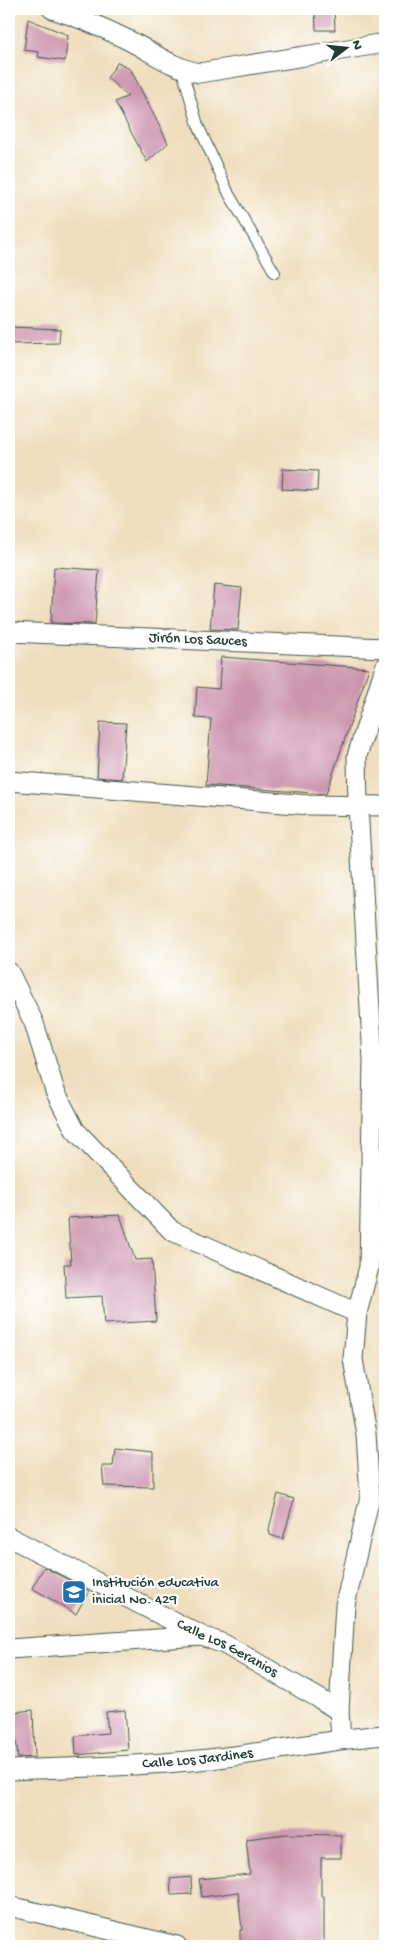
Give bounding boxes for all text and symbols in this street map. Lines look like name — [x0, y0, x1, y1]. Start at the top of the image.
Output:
north arrow — [322, 22, 372, 72]
text: N — [347, 38, 366, 52]
street label: Jirón Los Sauces — [148, 629, 248, 651]
place label: Institución educativa inicial No. 429 — [92, 1574, 220, 1609]
school or university icon: Institución educativa inicial No. 429 — [61, 1579, 87, 1605]
street label: Calle Los Geranios — [173, 1615, 281, 1682]
street label: Calle Los Jardines — [142, 1744, 255, 1773]

